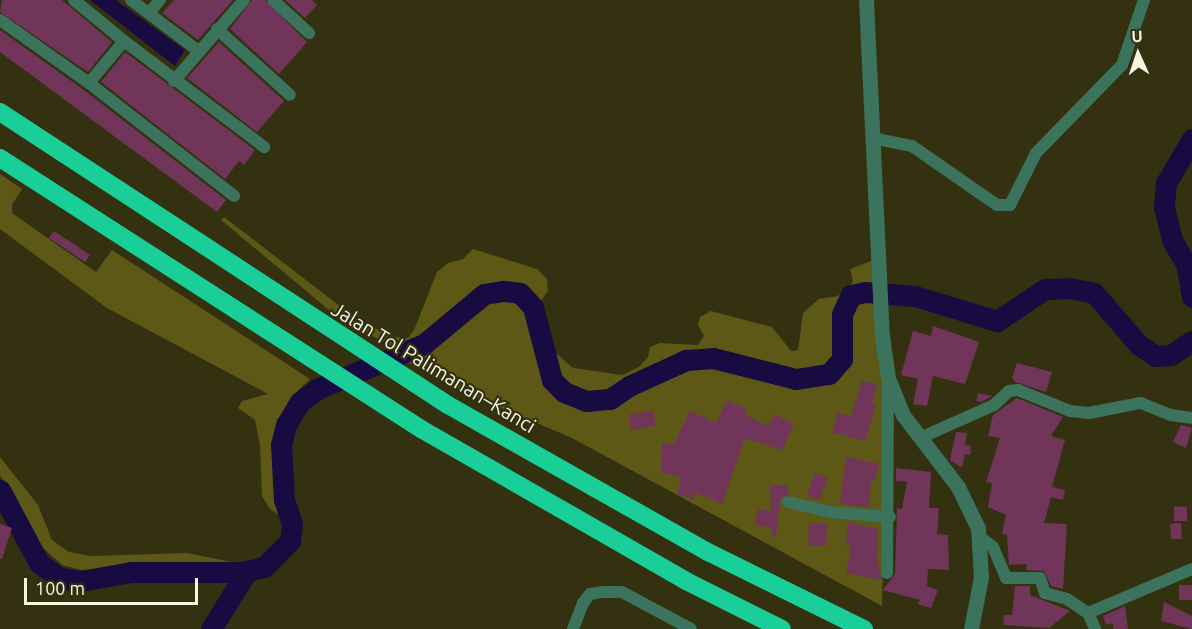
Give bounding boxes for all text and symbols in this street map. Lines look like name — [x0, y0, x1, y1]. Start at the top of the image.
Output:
north arrow — [1108, 24, 1168, 84]
text: U — [1131, 27, 1143, 45]
street label: Jalan Tol Palimanan–Kanci — [327, 296, 541, 438]
scale bar — [27, 566, 201, 604]
text: 100 m — [35, 578, 85, 598]

